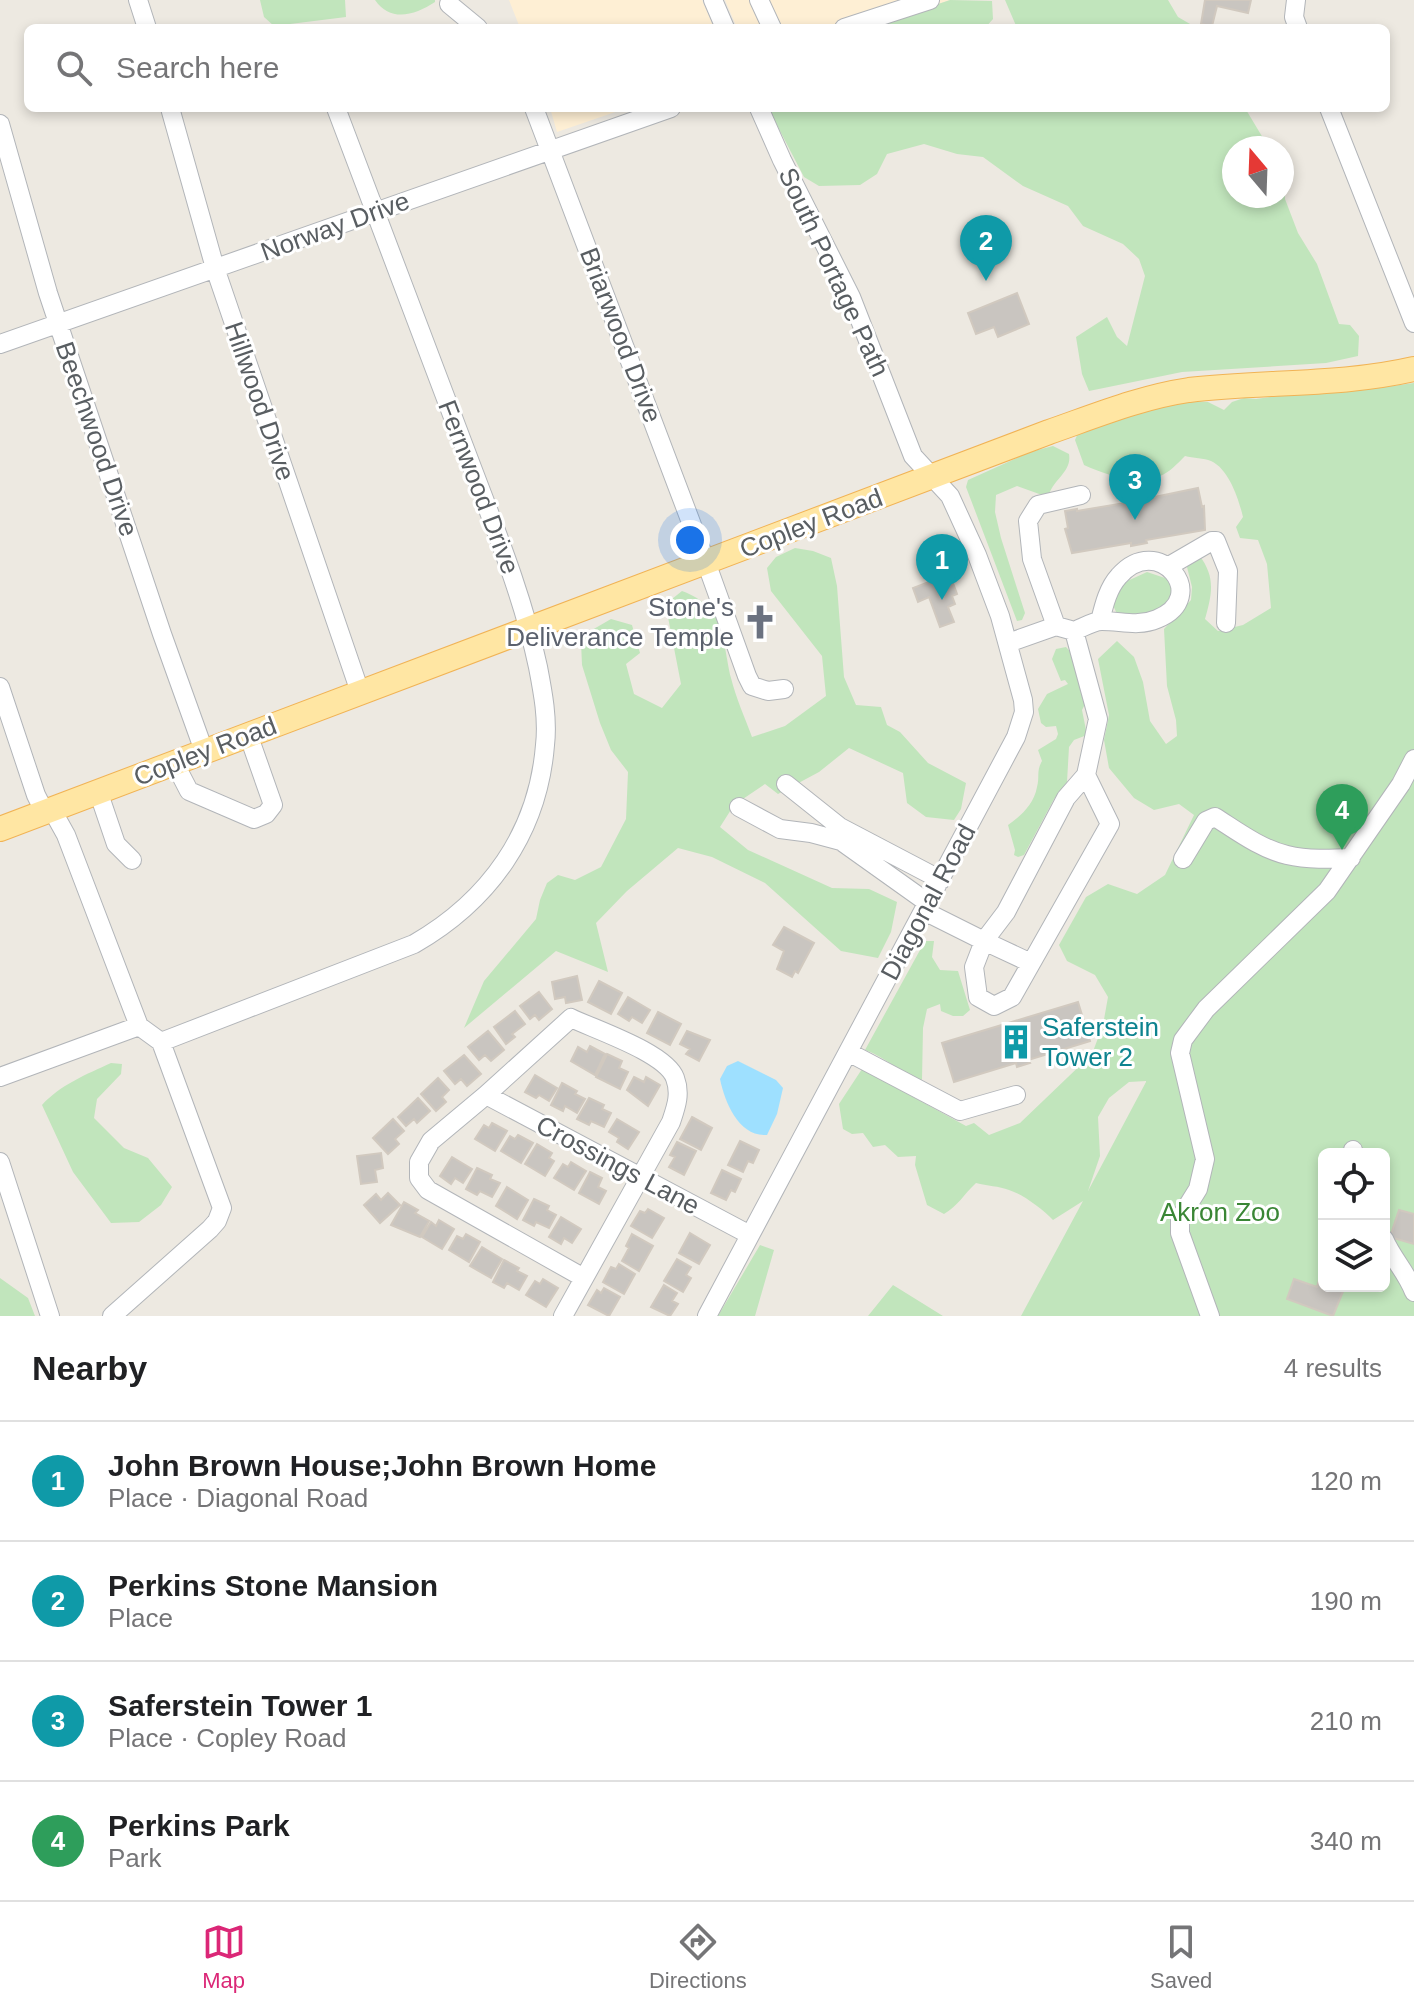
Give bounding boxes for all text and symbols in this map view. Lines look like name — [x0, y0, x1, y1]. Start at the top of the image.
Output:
search box — [24, 24, 1390, 112]
icon: search — [52, 46, 96, 90]
text: Search here — [116, 51, 279, 84]
north arrow — [1222, 136, 1294, 208]
street label: South Portage Path — [772, 163, 896, 381]
street label: Norway Drive — [257, 185, 413, 267]
pin: 2 — [960, 215, 1012, 281]
street label: Briarwood Drive — [574, 243, 668, 427]
street label: Hillwood Drive — [219, 318, 301, 484]
street label: Beechwood Drive — [50, 338, 144, 540]
street label: Fernwood Drive — [432, 396, 526, 578]
pin: 3 — [1109, 454, 1161, 520]
street label: Copley Road — [735, 482, 887, 564]
your location — [670, 520, 710, 560]
pin: 1 — [916, 534, 968, 600]
place label: Stone's Deliverance Temple — [506, 592, 734, 652]
church icon: Stone's Deliverance Temple — [741, 603, 779, 641]
street label: Copley Road — [129, 710, 281, 792]
pin: 4 — [1316, 784, 1368, 850]
street label: Diagonal Road — [874, 819, 982, 985]
place label: Saferstein Tower 2 — [1042, 1012, 1159, 1072]
building icon: Saferstein Tower 2 — [997, 1023, 1035, 1061]
street label: Crossings Lane — [531, 1109, 705, 1221]
map controls — [1318, 1148, 1390, 1292]
button: locate — [1318, 1148, 1390, 1220]
park label: Akron Zoo — [1160, 1197, 1280, 1227]
button: layers — [1318, 1220, 1390, 1292]
text: Nearby — [32, 1349, 147, 1387]
text: 4 results — [1284, 1353, 1382, 1383]
text: John Brown House;John Brown Home — [108, 1449, 656, 1482]
text: 1 — [51, 1466, 65, 1496]
text: 120 m — [1310, 1466, 1382, 1496]
text: Place · Diagonal Road — [108, 1483, 368, 1513]
text: Perkins Stone Mansion — [108, 1569, 438, 1602]
text: 2 — [51, 1586, 65, 1616]
text: 190 m — [1310, 1586, 1382, 1616]
text: Place — [108, 1603, 173, 1633]
text: Saferstein Tower 1 — [108, 1689, 373, 1722]
text: 3 — [51, 1706, 65, 1736]
text: 210 m — [1310, 1706, 1382, 1736]
text: Place · Copley Road — [108, 1723, 346, 1753]
text: Perkins Park — [108, 1809, 290, 1842]
text: 4 — [51, 1826, 65, 1856]
text: 340 m — [1310, 1826, 1382, 1856]
text: Park — [108, 1843, 161, 1873]
tab: Map — [202, 1920, 246, 1994]
tab: Directions — [649, 1920, 747, 1994]
tab: Saved — [1150, 1920, 1212, 1994]

